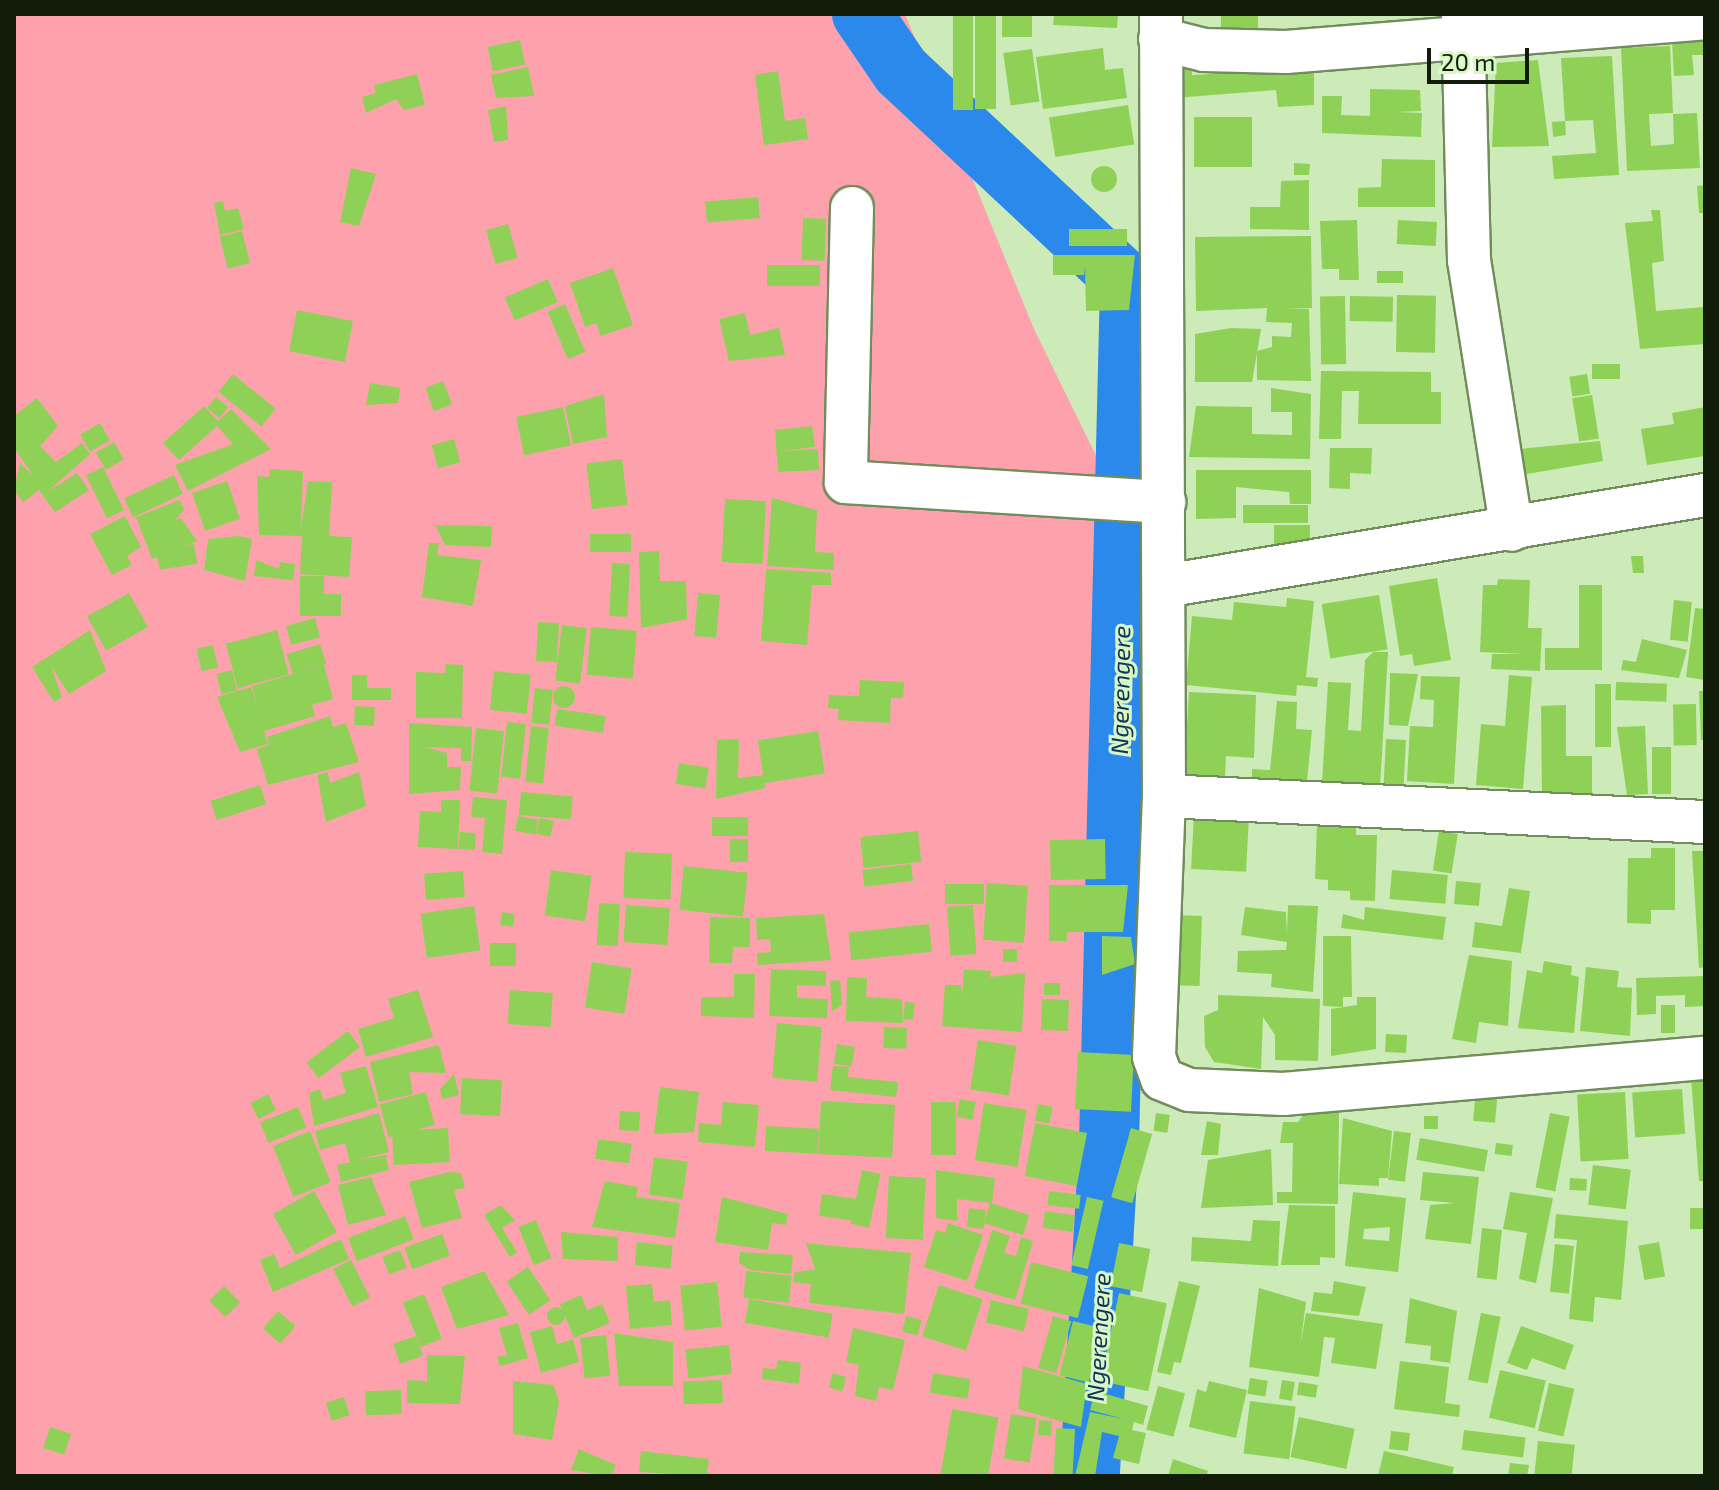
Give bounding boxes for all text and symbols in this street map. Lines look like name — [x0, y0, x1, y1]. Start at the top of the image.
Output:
scale bar — [1431, 32, 1533, 82]
text: 20 m — [1441, 47, 1495, 76]
water label: Ngerengere — [1104, 625, 1136, 755]
water label: Ngerengere — [1080, 1272, 1116, 1402]

